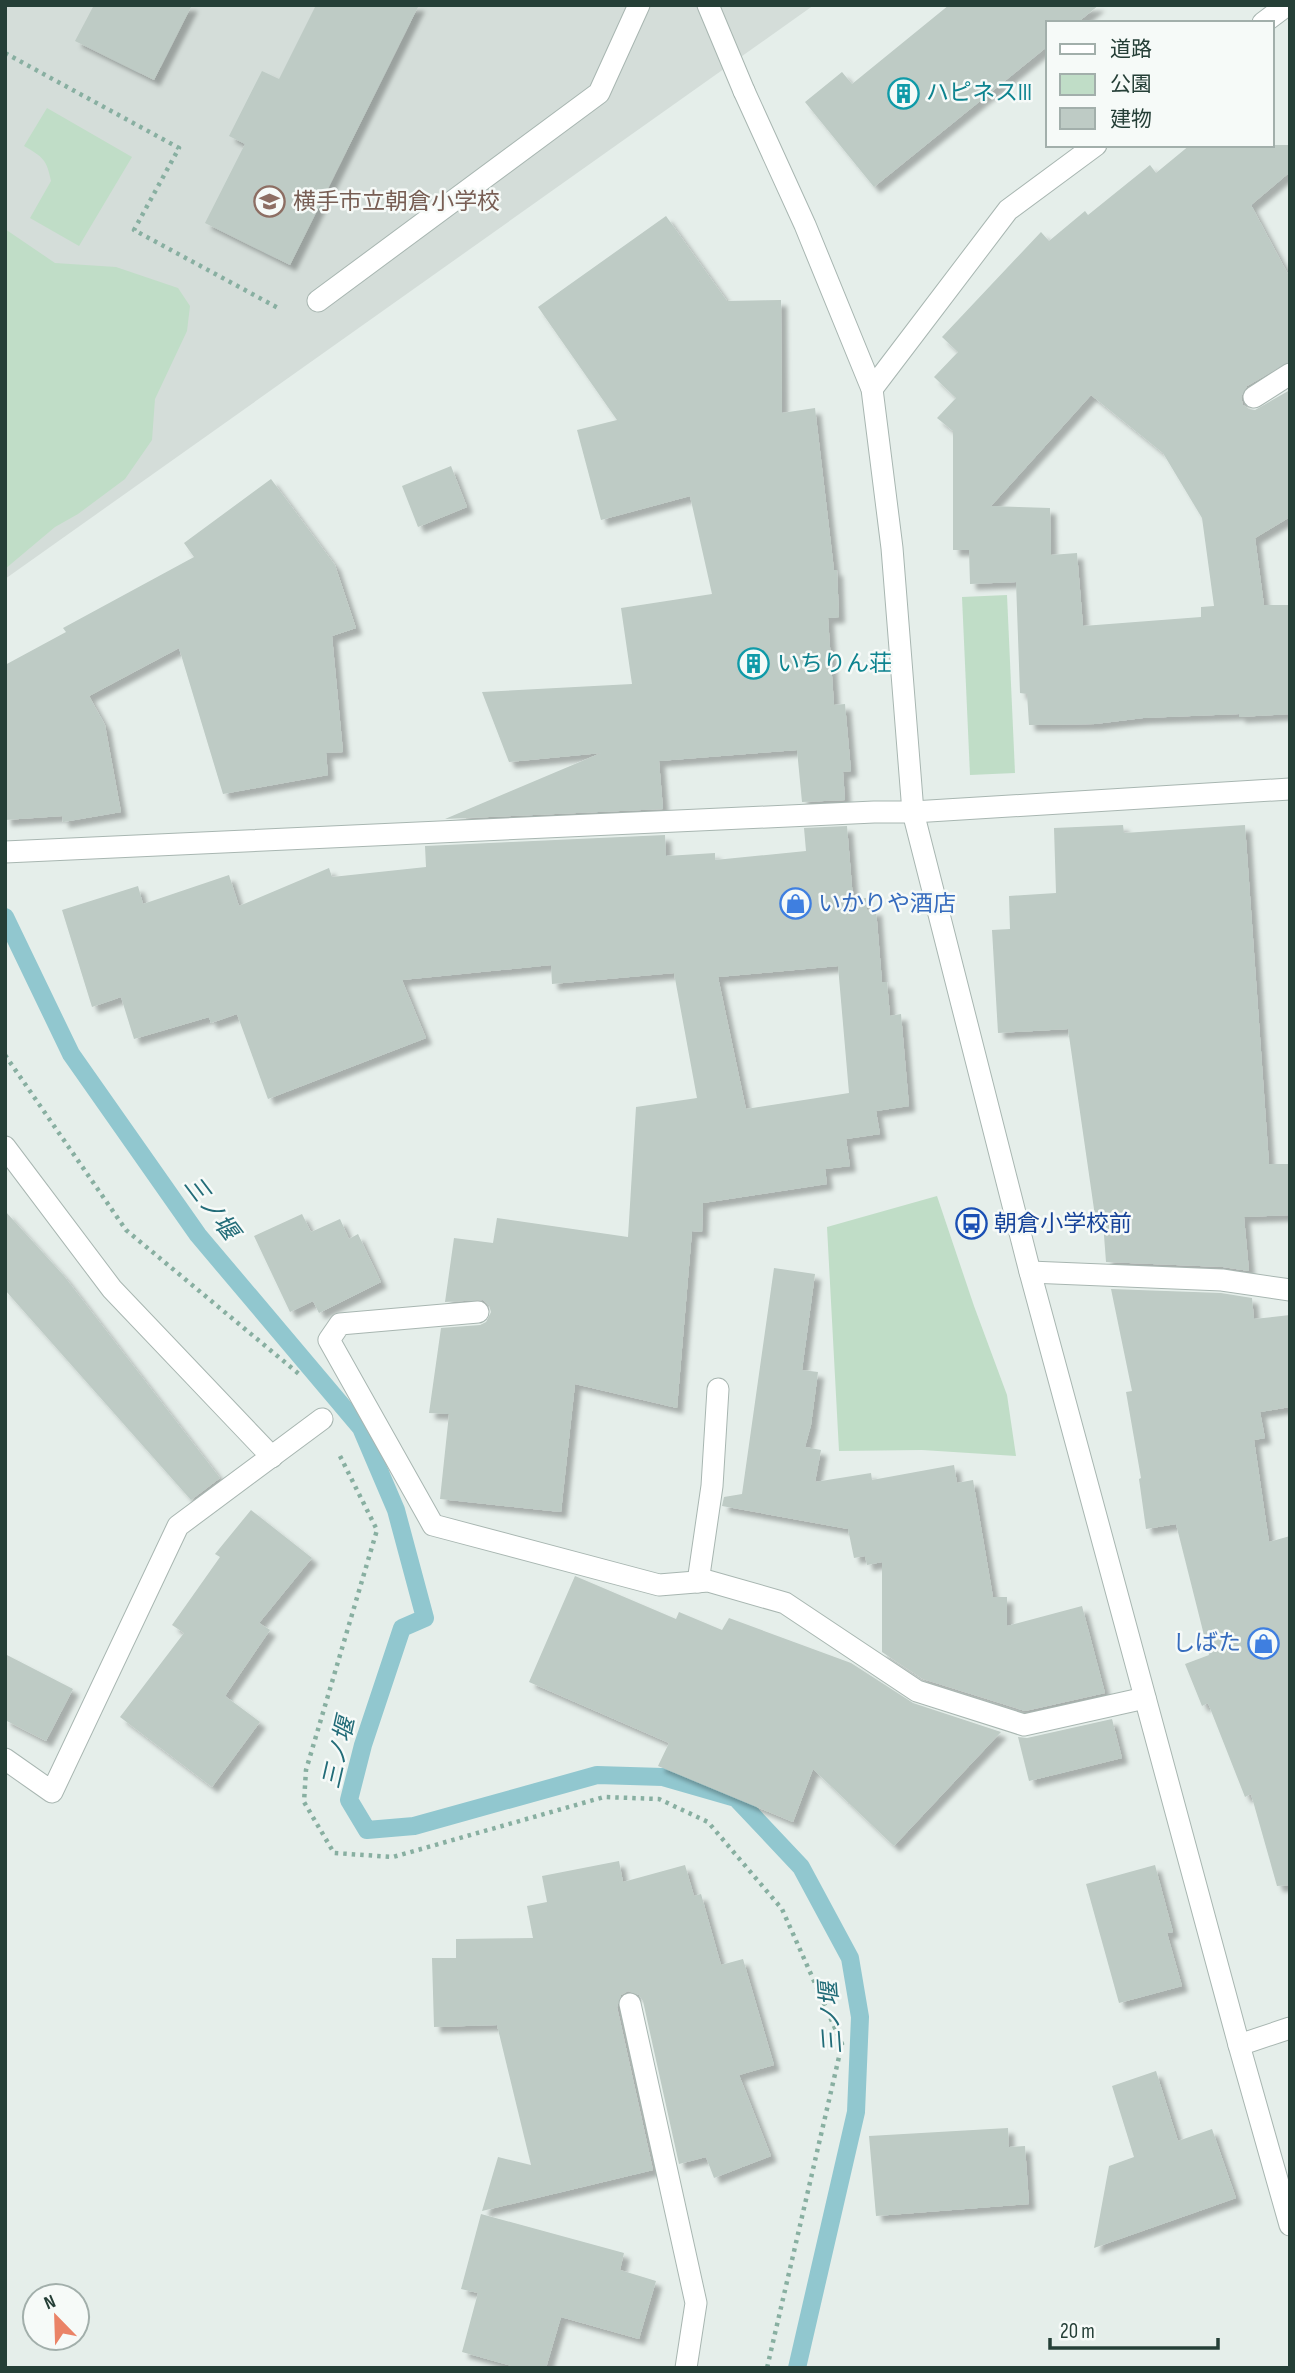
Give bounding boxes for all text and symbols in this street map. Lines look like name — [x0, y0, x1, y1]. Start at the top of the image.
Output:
legend — [1046, 21, 1274, 147]
text: 道路 — [1110, 37, 1152, 62]
text: 公園 — [1110, 72, 1152, 97]
building icon: ハピネスIII — [886, 76, 920, 110]
place label: ハピネスIII — [926, 79, 1032, 107]
text: 建物 — [1110, 107, 1152, 132]
school or university icon: 横手市立朝倉小学校 — [253, 185, 287, 219]
place label: 横手市立朝倉小学校 — [293, 188, 500, 216]
building icon: いちりん荘 — [737, 647, 771, 681]
place label: いちりん荘 — [777, 650, 892, 678]
shop icon: いかりや酒店 — [778, 887, 812, 921]
place label: いかりや酒店 — [818, 890, 956, 918]
water label: 三ノ堰 — [178, 1171, 247, 1249]
bus stop icon: 朝倉小学校前 — [954, 1207, 988, 1241]
place label: 朝倉小学校前 — [994, 1210, 1132, 1238]
shop icon: しばた — [1247, 1626, 1281, 1660]
place label: しばた — [1172, 1629, 1241, 1657]
water label: 三ノ堰 — [317, 1711, 362, 1791]
water label: 三ノ堰 — [814, 1977, 848, 2055]
north arrow — [21, 2282, 91, 2352]
text: N — [41, 2290, 59, 2315]
scale bar — [1050, 2306, 1218, 2350]
text: 20 m — [1060, 2319, 1095, 2344]

